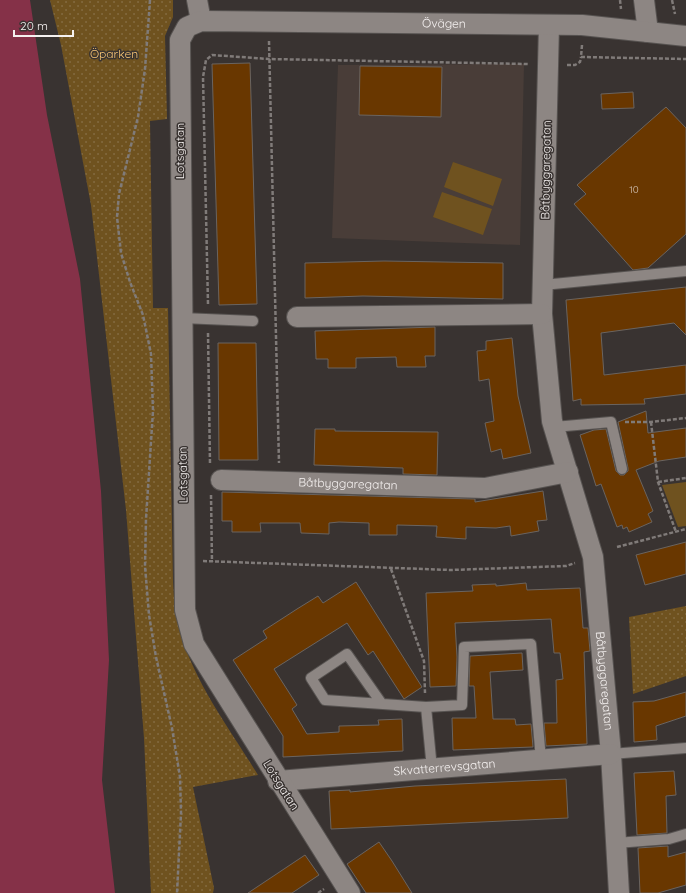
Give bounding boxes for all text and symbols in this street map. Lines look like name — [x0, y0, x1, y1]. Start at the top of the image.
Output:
scale bar — [14, 12, 73, 38]
street label: Övägen — [422, 15, 466, 31]
text: 20 m — [20, 18, 48, 33]
park label: Öparken — [90, 46, 138, 61]
street label: Båtbyggaregatan — [537, 120, 554, 220]
street label: Lotsgatan — [172, 123, 187, 179]
house number: 10 — [629, 183, 639, 196]
street label: Lotsgatan — [175, 447, 190, 503]
street label: Båtbyggaregatan — [298, 474, 398, 492]
street label: Båtbyggaregatan — [593, 631, 617, 731]
street label: Skvatterrevsgatan — [393, 755, 496, 779]
street label: Lotsgatan — [260, 757, 303, 813]

